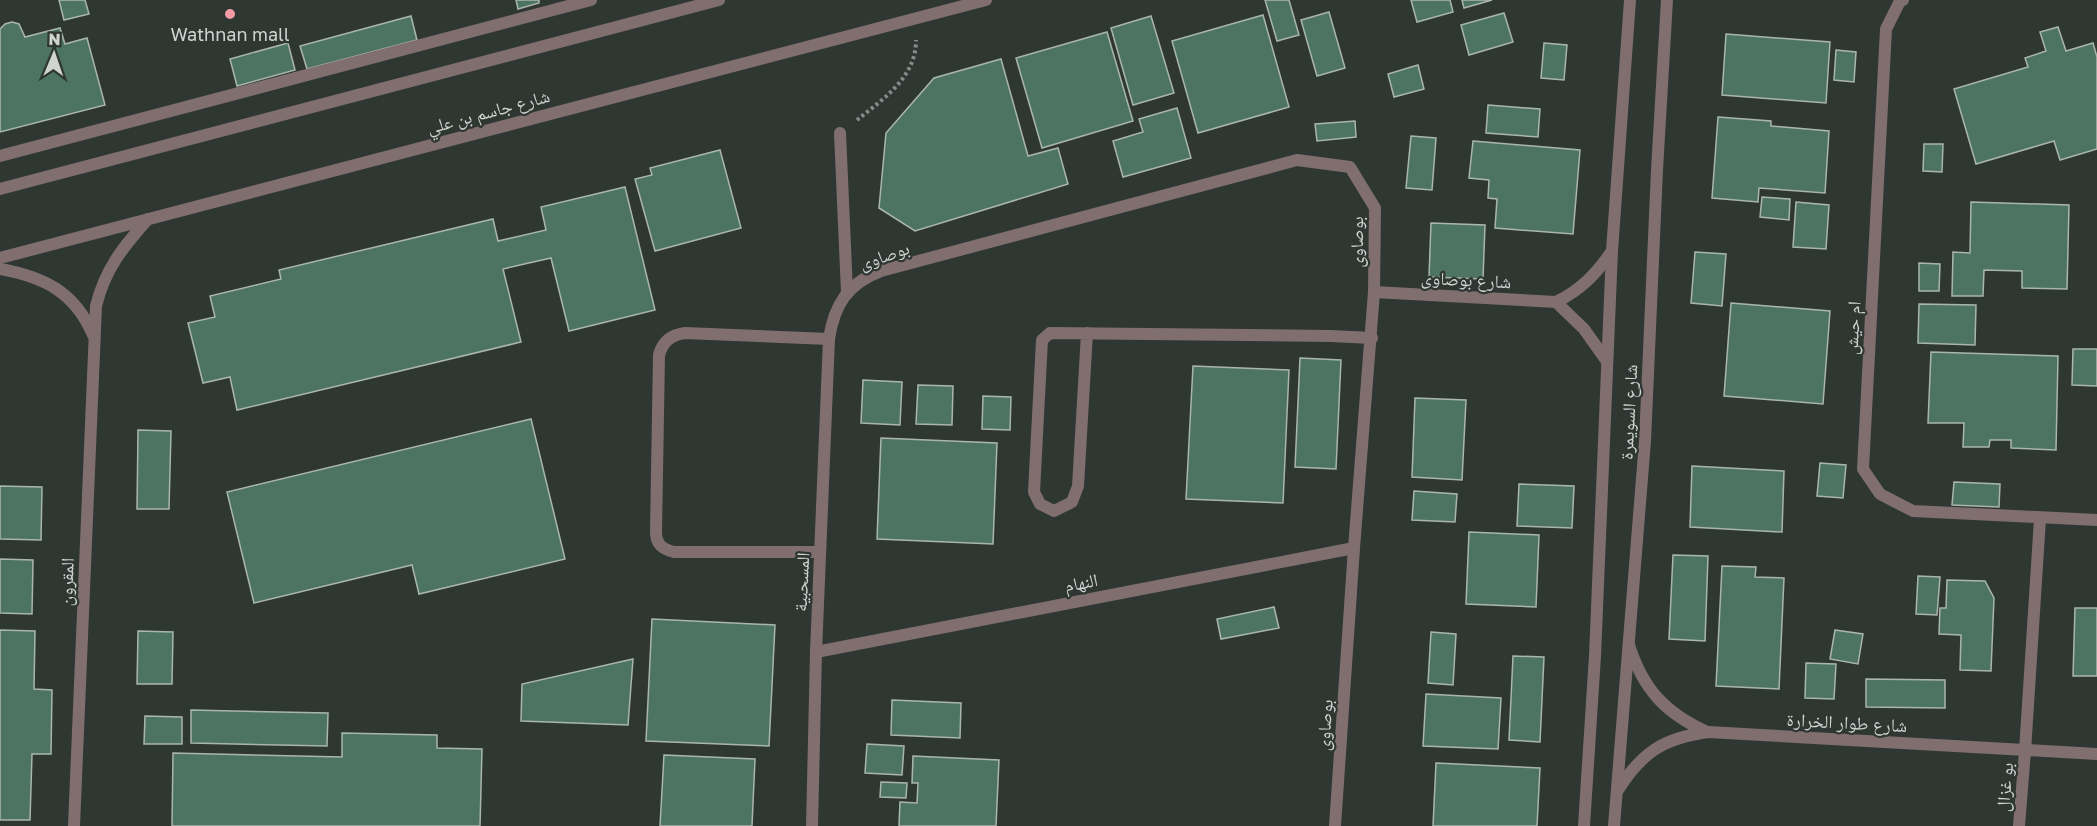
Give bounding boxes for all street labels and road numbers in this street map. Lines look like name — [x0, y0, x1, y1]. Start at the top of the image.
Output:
street label: شارع جاسم بن علي — [424, 84, 553, 142]
street label: بوصاوى — [1345, 216, 1368, 268]
street label: بوصاوى — [856, 236, 912, 275]
street label: شارع بوصاوى — [1420, 266, 1512, 293]
street label: ام حيش — [1840, 301, 1866, 356]
street label: شارع السويمرة — [1615, 364, 1642, 460]
street label: المسحبية — [788, 552, 814, 612]
street label: المقرون — [54, 557, 79, 607]
street label: النهام — [1062, 568, 1100, 598]
street label: بوصاوى — [1311, 698, 1338, 752]
street label: شارع طوار الخرارة — [1786, 708, 1908, 737]
street label: بو غزال — [1991, 761, 2018, 813]

